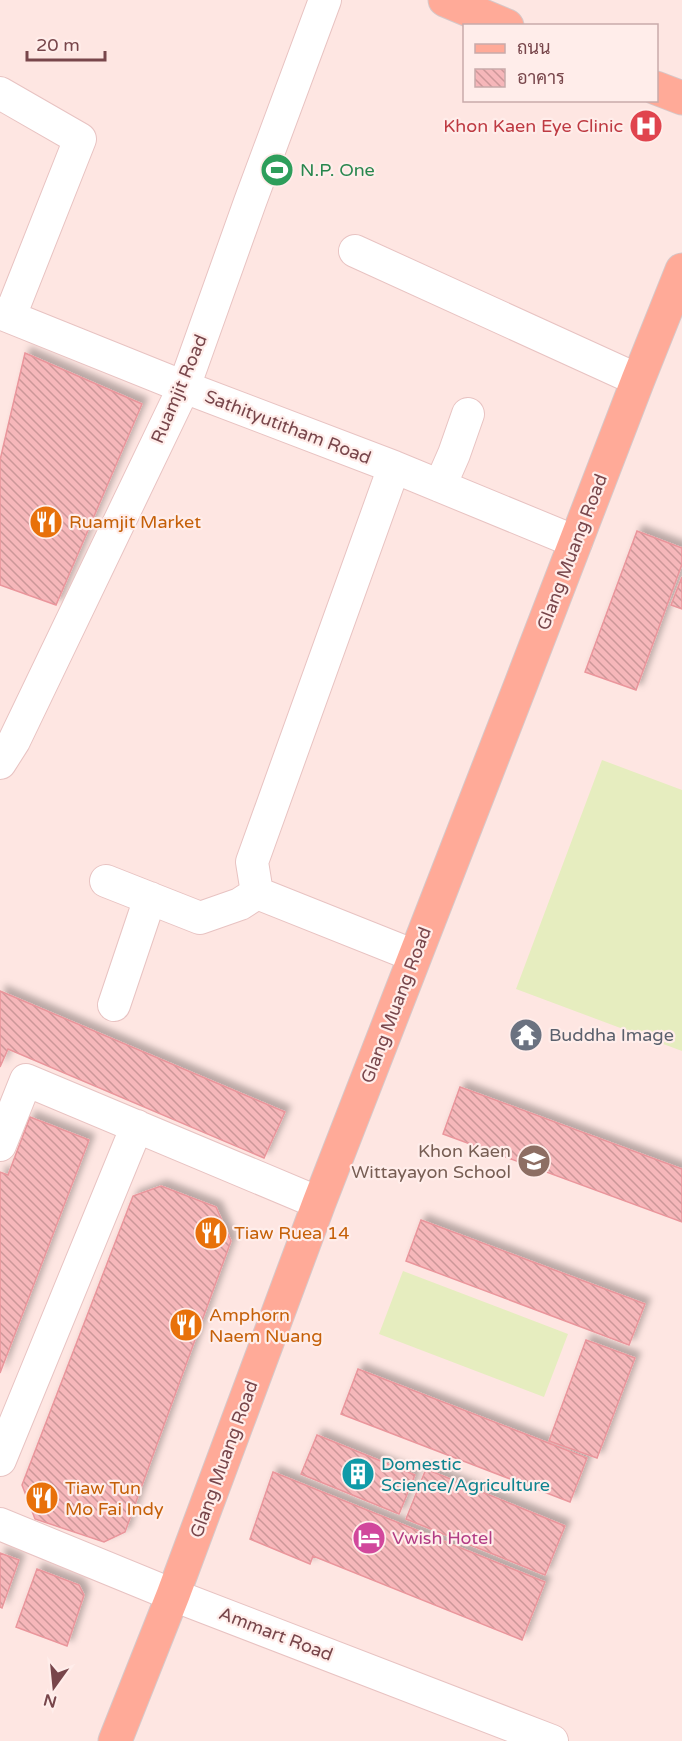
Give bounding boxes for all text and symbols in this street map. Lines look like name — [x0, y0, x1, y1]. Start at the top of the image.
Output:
scale bar — [27, 24, 105, 62]
legend — [463, 24, 658, 102]
text: 20 m — [36, 34, 80, 56]
text: ถนน — [517, 37, 550, 59]
text: อาคาร — [517, 67, 565, 89]
hospital icon: Khon Kaen Eye Clinic — [628, 108, 664, 144]
place label: Khon Kaen Eye Clinic — [443, 115, 623, 137]
sports icon: N.P. One — [259, 152, 295, 188]
place label: N.P. One — [300, 159, 375, 181]
street label: Ruamjit Road — [146, 331, 212, 447]
street label: Sathityutitham Road — [202, 385, 374, 469]
street label: Glang Muang Road — [532, 471, 612, 633]
restaurant icon: Ruamjit Market — [28, 504, 64, 540]
place label: Ruamjit Market — [69, 511, 201, 533]
street label: Glang Muang Road — [356, 924, 436, 1086]
temple icon: Buddha Image — [508, 1017, 544, 1053]
place label: Buddha Image — [549, 1024, 674, 1046]
place label: Khon Kaen Wittayayon School — [351, 1140, 511, 1183]
school or university icon: Khon Kaen Wittayayon School — [516, 1143, 552, 1179]
restaurant icon: Tiaw Ruea 14 — [193, 1215, 229, 1251]
place label: Tiaw Ruea 14 — [234, 1222, 350, 1244]
place label: Amphorn Naem Nuang — [209, 1304, 323, 1347]
restaurant icon: Amphorn Naem Nuang — [168, 1307, 204, 1343]
street label: Glang Muang Road — [185, 1377, 263, 1541]
place label: Domestic Science/Agriculture — [381, 1453, 550, 1496]
building icon: Domestic Science/Agriculture — [340, 1456, 376, 1492]
place label: Tiaw Tun Mo Fai Indy — [65, 1477, 164, 1520]
restaurant icon: Tiaw Tun Mo Fai Indy — [24, 1480, 60, 1516]
hotel icon: Vwish Hotel — [351, 1520, 387, 1556]
place label: Vwish Hotel — [392, 1527, 493, 1549]
street label: Ammart Road — [216, 1602, 336, 1666]
north arrow — [24, 1657, 84, 1717]
text: N — [42, 1689, 59, 1712]

